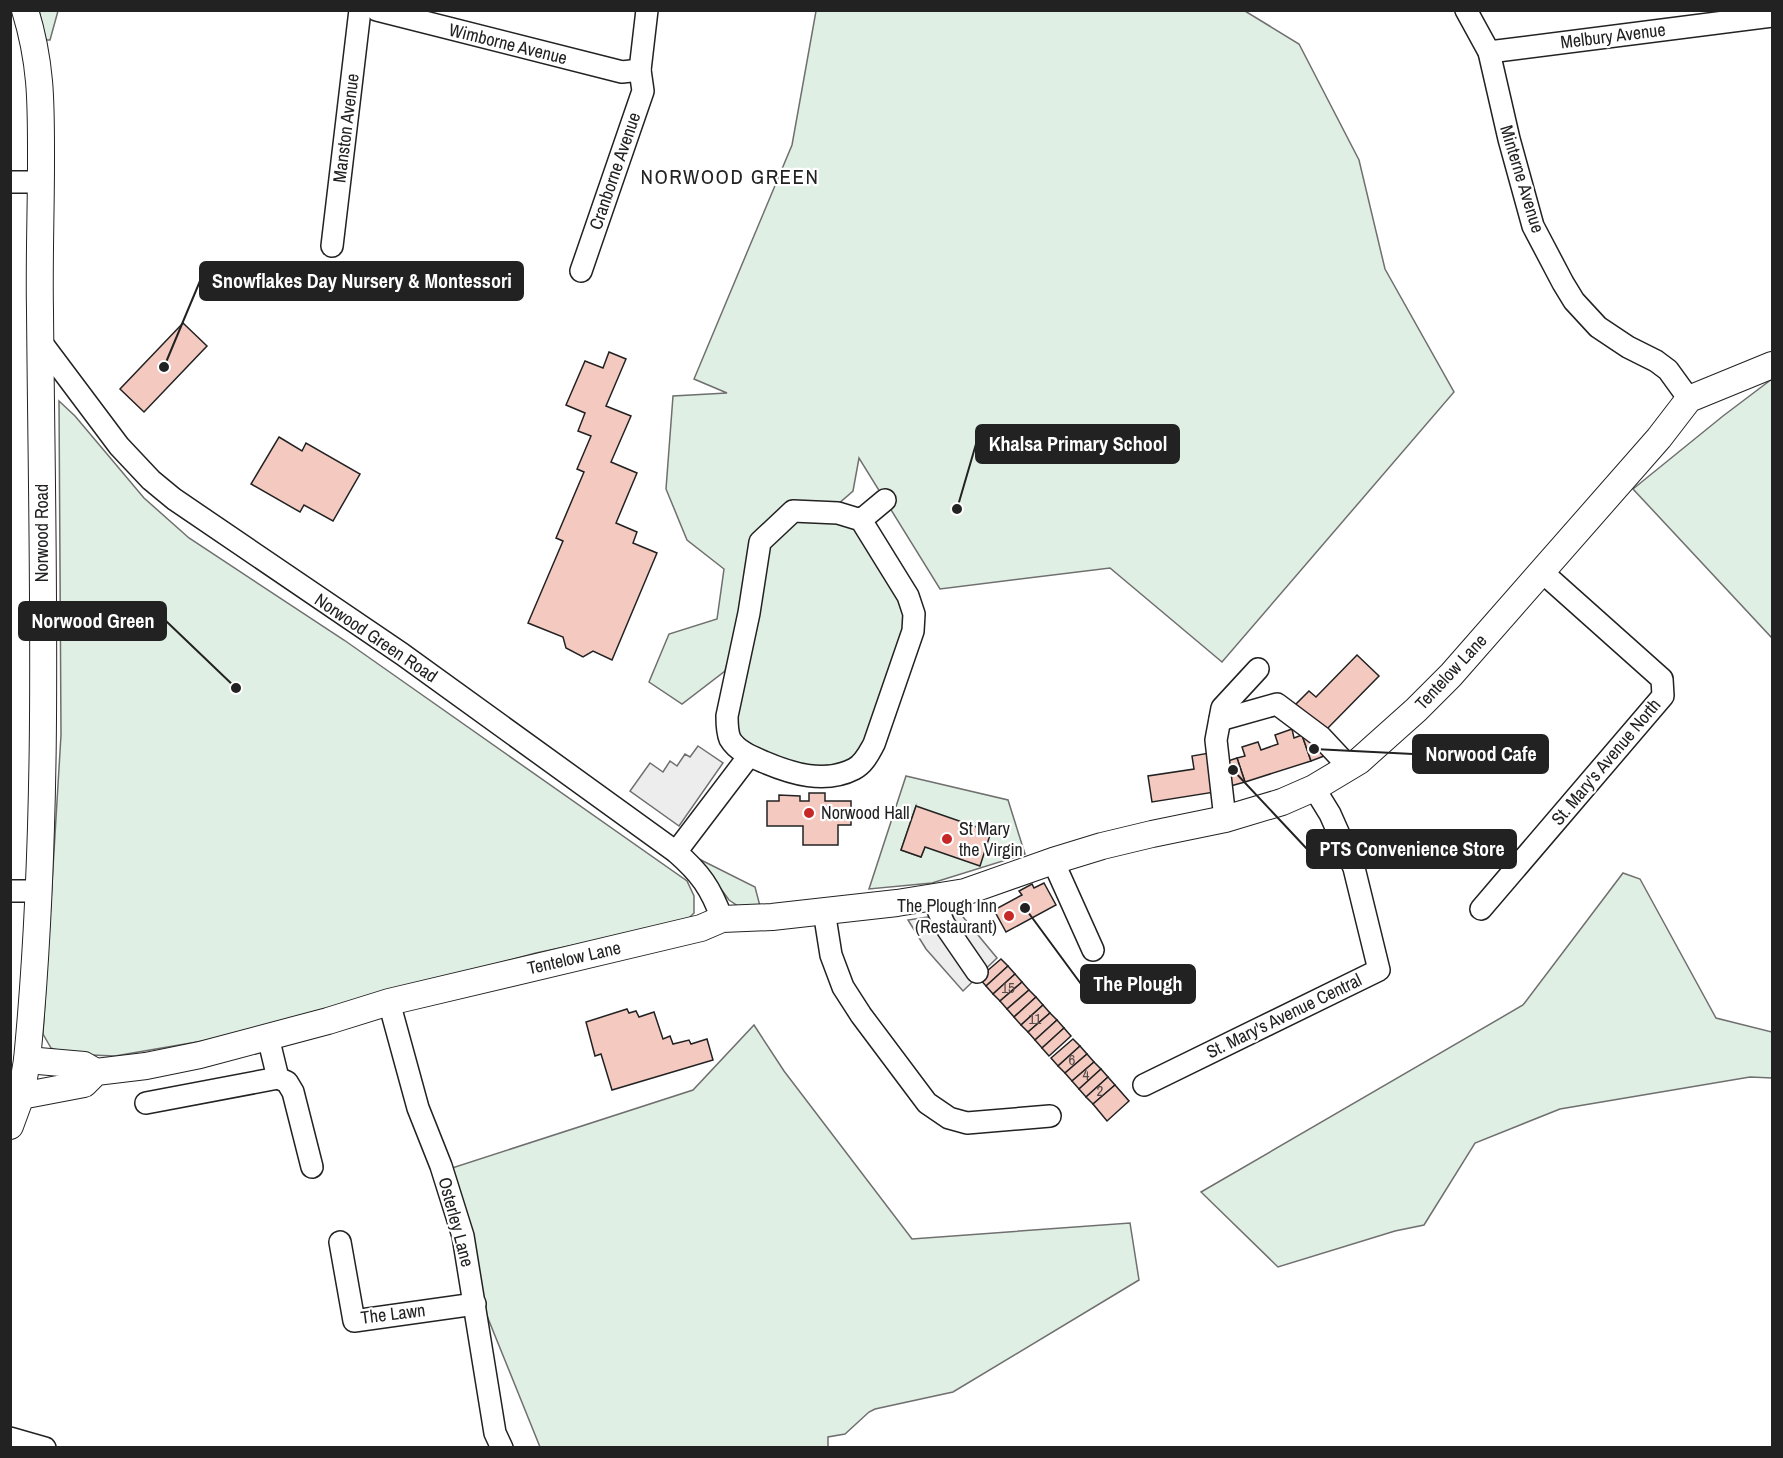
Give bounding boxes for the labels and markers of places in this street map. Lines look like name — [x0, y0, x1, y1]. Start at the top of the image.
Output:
callout: Snowflakes Day Nursery & Montessori — [200, 262, 523, 300]
callout: Khalsa Primary School — [976, 425, 1179, 463]
callout: Norwood Green — [19, 602, 166, 640]
callout: Norwood Cafe — [1413, 735, 1548, 773]
place label: Norwood Hall — [821, 800, 910, 825]
marker: Norwood Hall — [802, 806, 816, 820]
place label: St Mary the Virgin — [959, 816, 1023, 862]
callout: PTS Convenience Store — [1307, 830, 1516, 868]
marker: St Mary the Virgin — [940, 832, 954, 846]
place label: The Plough Inn (Restaurant) — [897, 893, 997, 939]
marker: The Plough Inn (Restaurant) — [1002, 909, 1016, 923]
callout: The Plough — [1081, 965, 1195, 1003]

